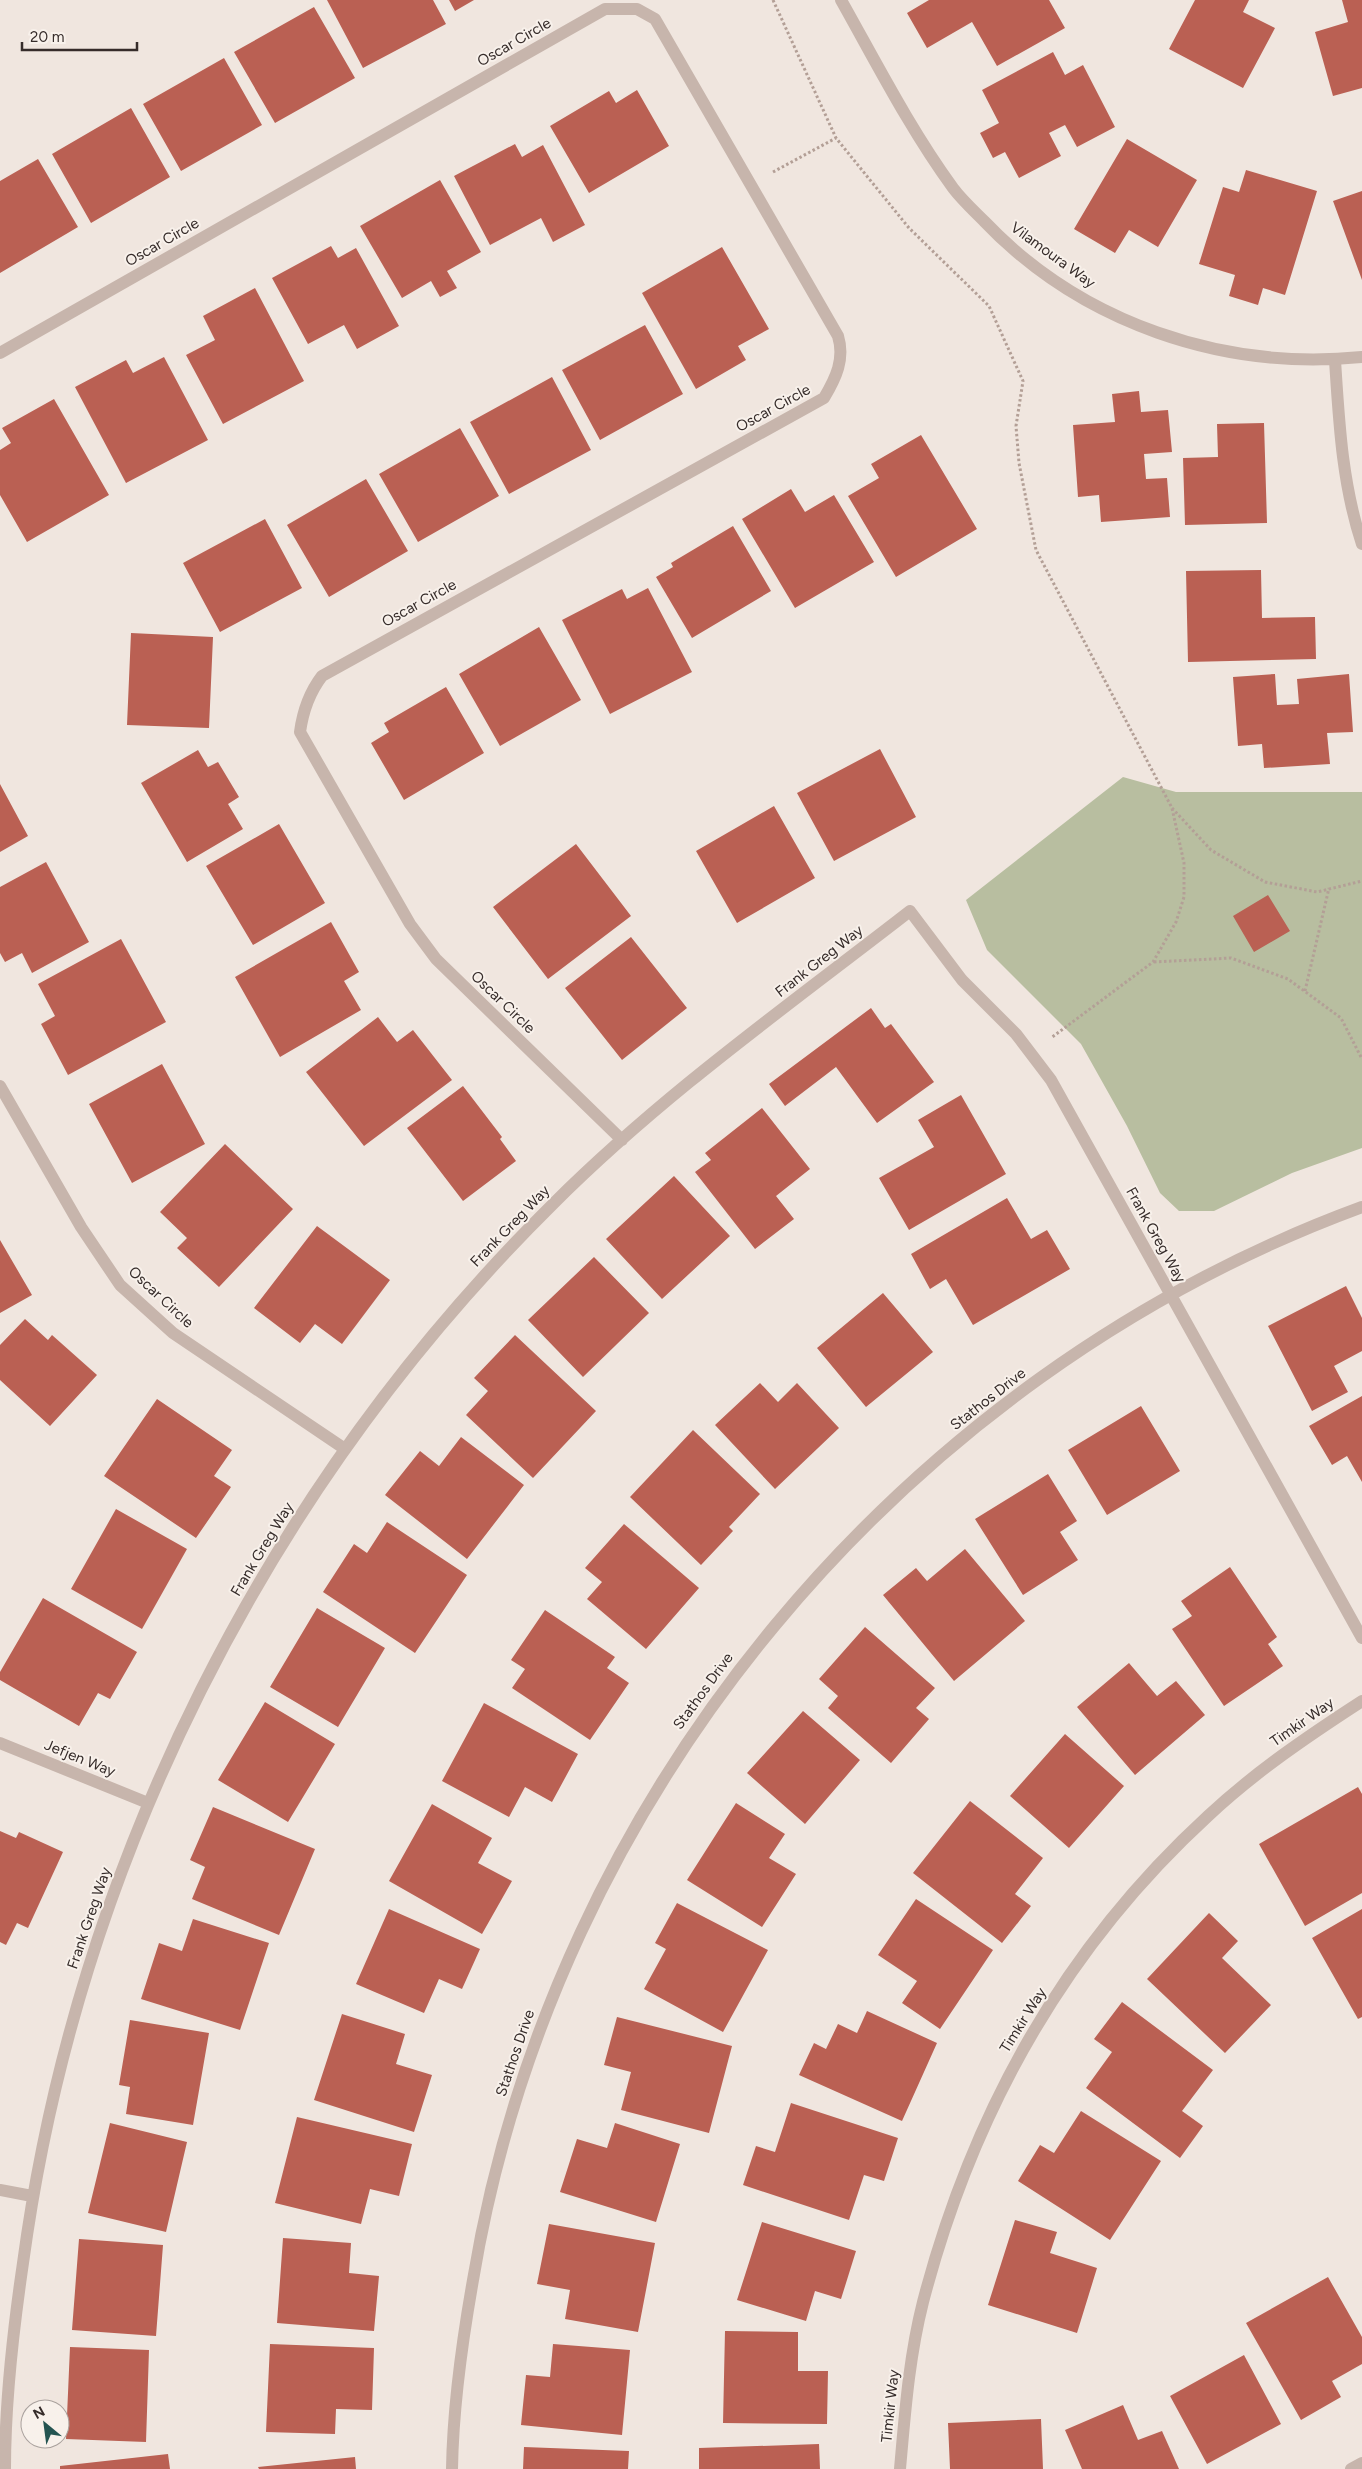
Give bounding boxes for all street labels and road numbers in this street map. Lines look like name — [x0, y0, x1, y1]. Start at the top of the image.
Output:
street label: Oscar Circle — [474, 14, 554, 70]
street label: Oscar Circle — [122, 214, 202, 270]
street label: Vilamoura Way — [1007, 218, 1099, 292]
street label: Oscar Circle — [733, 380, 813, 436]
street label: Oscar Circle — [379, 575, 459, 631]
street label: Frank Greg Way — [772, 921, 867, 1001]
street label: Oscar Circle — [467, 967, 539, 1037]
street label: Frank Greg Way — [467, 1181, 554, 1271]
street label: Frank Greg Way — [1122, 1184, 1190, 1286]
street label: Oscar Circle — [125, 1262, 197, 1332]
street label: Stathos Drive — [947, 1364, 1029, 1434]
street label: Frank Greg Way — [227, 1499, 297, 1599]
street label: Stathos Drive — [669, 1649, 737, 1733]
street label: Timkir Way — [1267, 1694, 1337, 1750]
street label: Jefjen Way — [42, 1736, 118, 1780]
street label: Frank Greg Way — [63, 1865, 115, 1971]
street label: Timkir Way — [996, 1984, 1050, 2056]
street label: Stathos Drive — [492, 2007, 538, 2099]
street label: Timkir Way — [877, 2369, 903, 2443]

